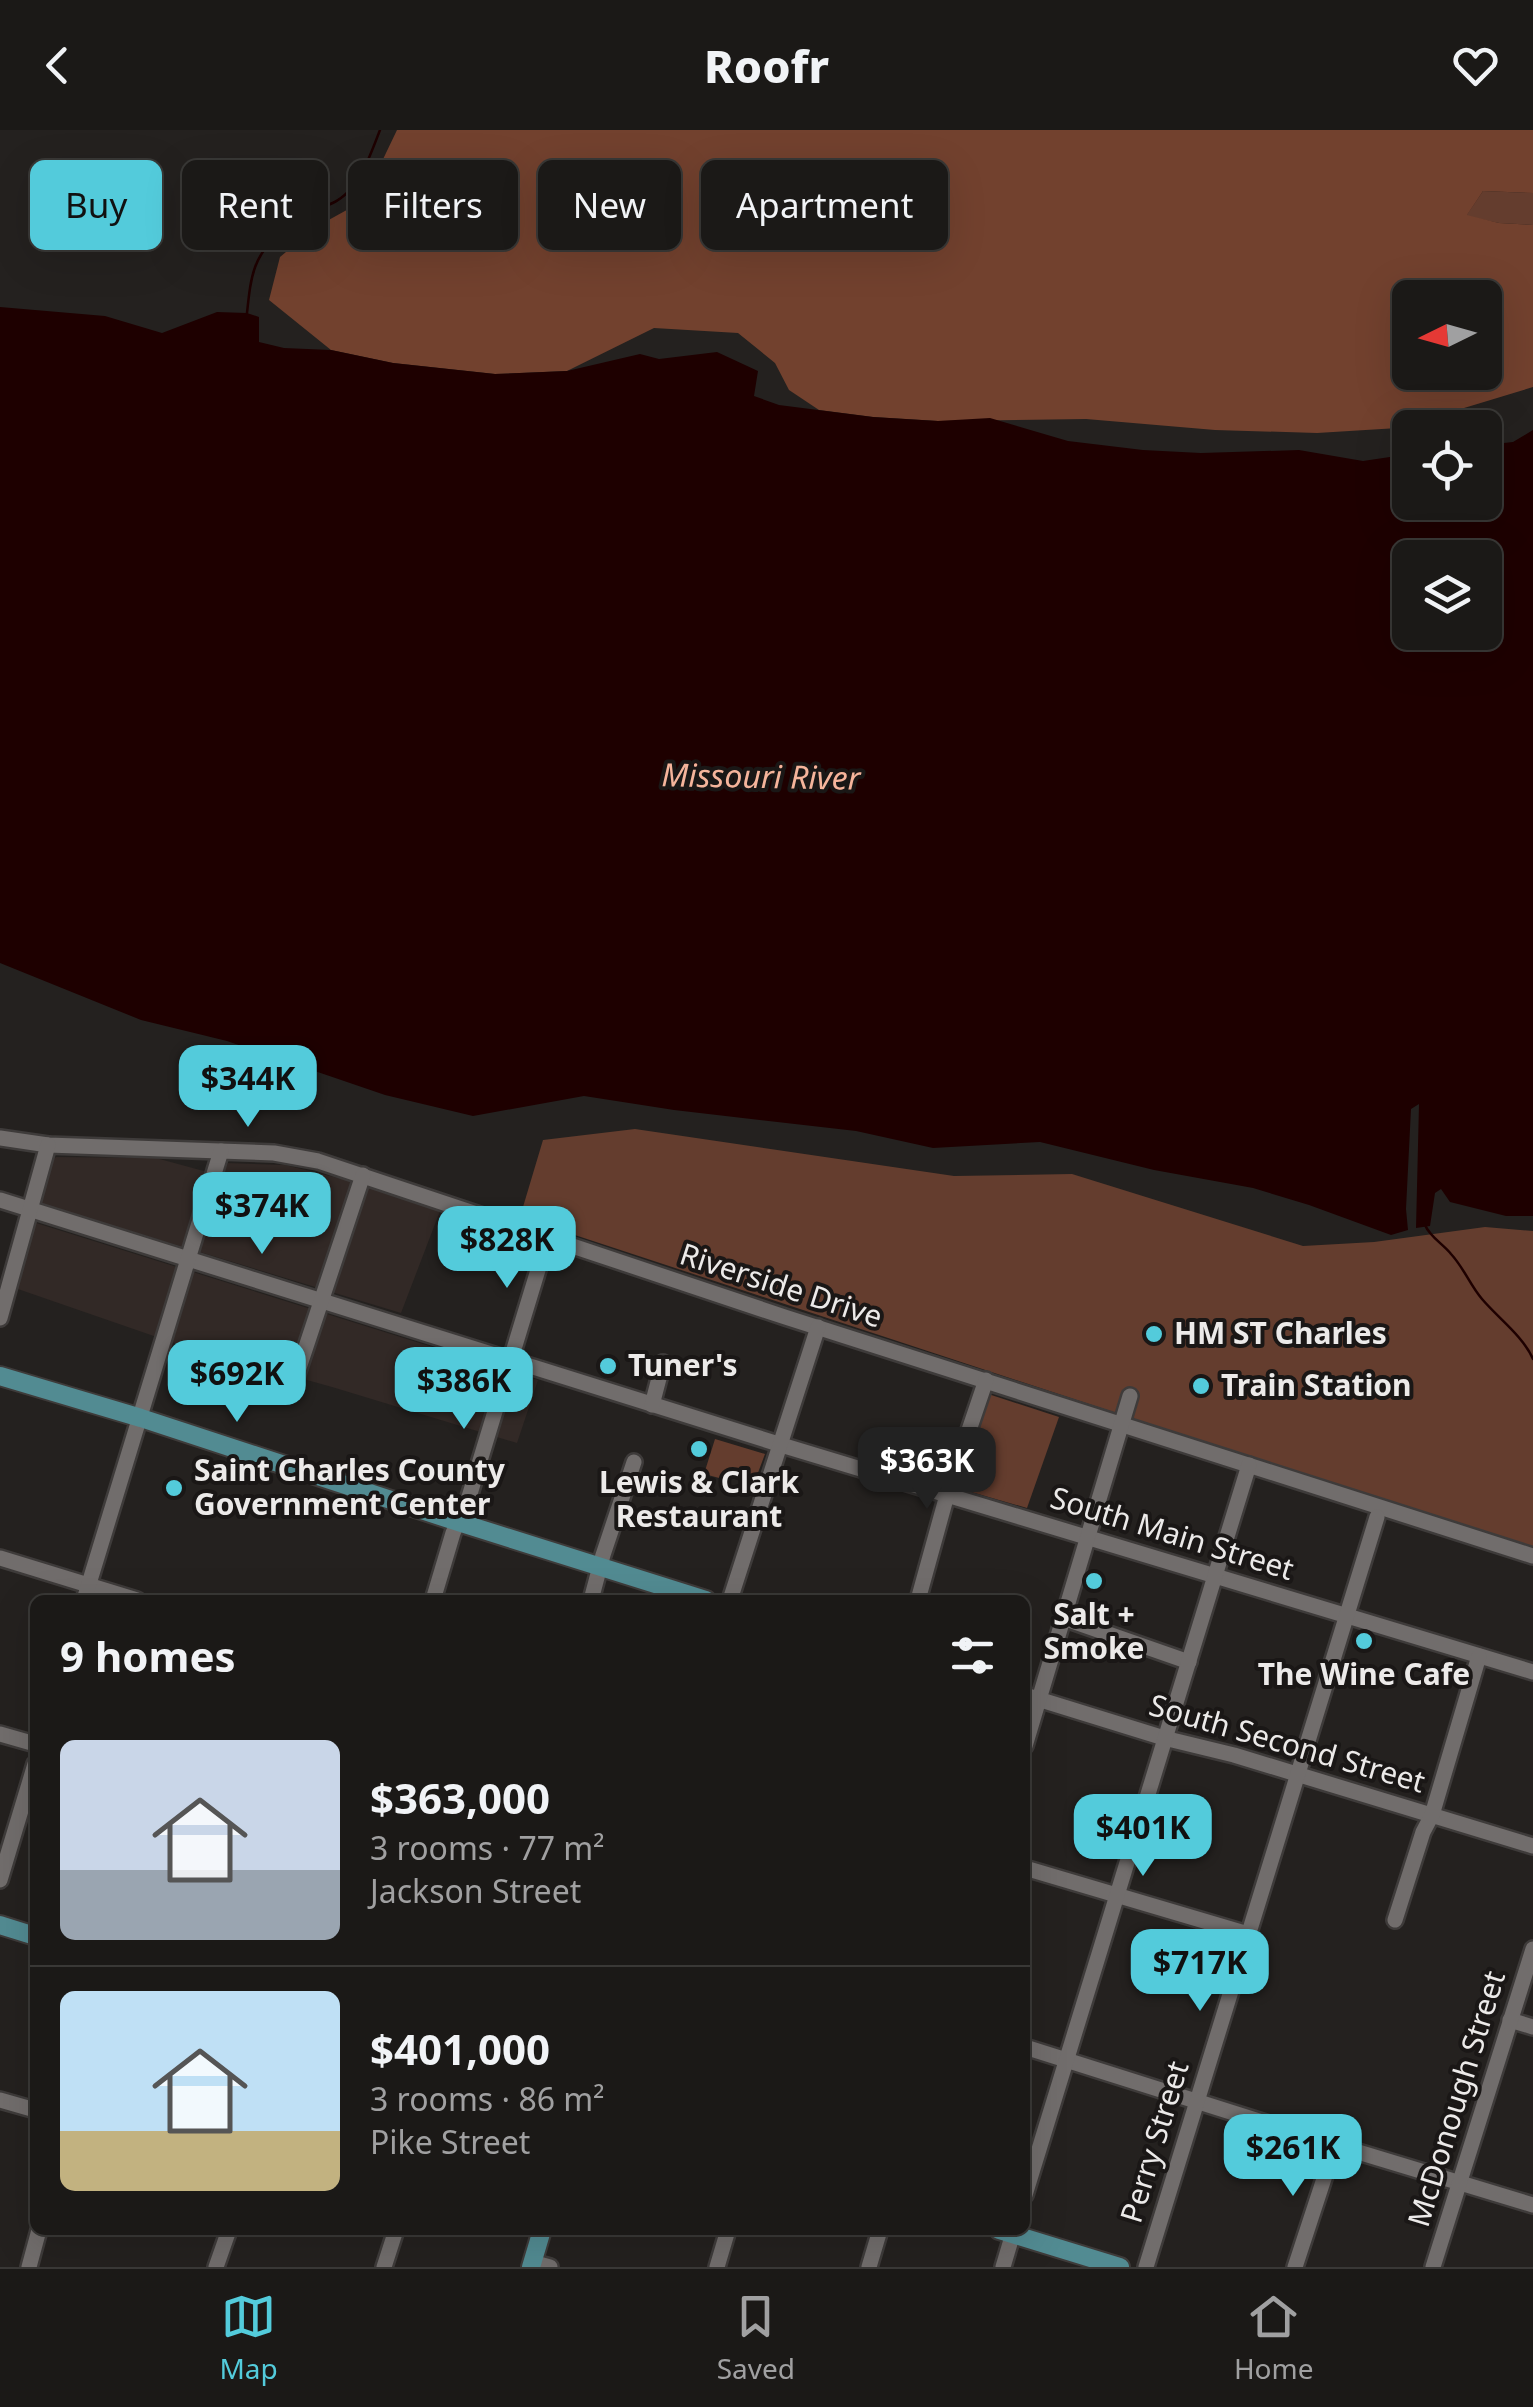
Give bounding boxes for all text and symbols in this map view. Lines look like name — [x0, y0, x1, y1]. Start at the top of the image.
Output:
text: Roofr — [704, 35, 829, 96]
icon: back — [30, 38, 85, 93]
icon: heart — [1448, 38, 1503, 93]
chip: Buy — [30, 160, 162, 250]
chip: Rent — [182, 160, 328, 250]
chip: Filters — [348, 160, 518, 250]
chip: New — [538, 160, 681, 250]
chip: Apartment — [701, 160, 948, 250]
north arrow — [1392, 280, 1502, 390]
map controls — [1392, 280, 1502, 650]
button: locate — [1392, 410, 1502, 520]
button: layers — [1392, 540, 1502, 650]
water label: Missouri River — [661, 752, 862, 799]
pin: $344K — [178, 1045, 318, 1130]
text: $344K — [201, 1056, 295, 1099]
pin: $374K — [192, 1172, 332, 1257]
text: $374K — [215, 1183, 309, 1226]
pin: $828K — [437, 1206, 577, 1291]
text: $828K — [460, 1217, 554, 1260]
street label: Riverside Drive — [675, 1233, 888, 1337]
place label: HM ST Charles — [1174, 1312, 1387, 1353]
marker: HM ST Charles — [1143, 1323, 1165, 1345]
pin: $692K — [167, 1340, 307, 1425]
place label: Tuner's — [628, 1344, 737, 1385]
pin: $386K — [394, 1347, 534, 1432]
text: $692K — [190, 1351, 284, 1394]
marker: Tuner's — [597, 1355, 619, 1377]
text: $386K — [417, 1358, 511, 1401]
place label: Train Station — [1221, 1364, 1412, 1405]
marker: Train Station — [1190, 1375, 1212, 1397]
pin: $363K — [857, 1427, 997, 1512]
marker: Lewis & Clark Restaurant — [688, 1438, 710, 1460]
text: $363K — [880, 1438, 974, 1481]
place label: Saint Charles County Government Center — [194, 1449, 506, 1524]
place label: Lewis & Clark Restaurant — [599, 1461, 799, 1536]
street label: South Main Street — [1046, 1476, 1299, 1589]
marker: Saint Charles County Government Center — [163, 1477, 185, 1499]
marker: Salt + Smoke — [1083, 1570, 1105, 1592]
place label: Salt + Smoke — [1043, 1593, 1145, 1668]
text: 9 homes — [60, 1627, 236, 1684]
icon: filters — [945, 1628, 1000, 1683]
marker: The Wine Cafe — [1353, 1630, 1375, 1652]
place label: The Wine Cafe — [1258, 1653, 1470, 1694]
street label: South Second Street — [1145, 1684, 1430, 1802]
text: $363,000 — [370, 1769, 550, 1826]
icon: home — [140, 1780, 260, 1900]
pin: $401K — [1073, 1794, 1213, 1879]
text: $401K — [1096, 1805, 1190, 1848]
text: 3 rooms · 77 m² — [370, 1826, 604, 1869]
text: Jackson Street — [370, 1869, 581, 1912]
pin: $717K — [1130, 1929, 1270, 2014]
text: $717K — [1153, 1940, 1247, 1983]
street label: McDonough Street — [1397, 1965, 1514, 2231]
text: $401,000 — [370, 2020, 550, 2077]
icon: home — [140, 2031, 260, 2151]
street label: Perry Street — [1110, 2056, 1198, 2227]
text: 3 rooms · 86 m² — [370, 2077, 604, 2120]
pin: $261K — [1223, 2114, 1363, 2199]
text: Pike Street — [370, 2120, 530, 2163]
text: $261K — [1246, 2125, 1340, 2168]
tab: Map — [219, 2289, 278, 2387]
tab: Saved — [717, 2289, 795, 2387]
tab: Home — [1234, 2289, 1314, 2387]

